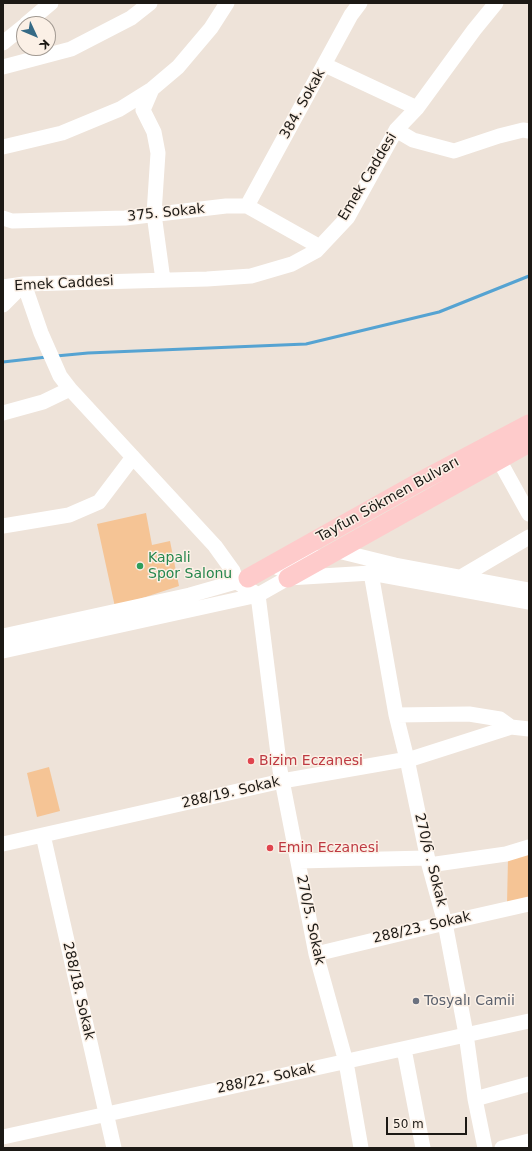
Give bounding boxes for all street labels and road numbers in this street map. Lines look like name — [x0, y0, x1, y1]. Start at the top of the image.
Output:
street label: 384. Sokak — [277, 66, 329, 142]
street label: Emek Caddesi — [335, 130, 401, 224]
street label: 375. Sokak — [127, 201, 205, 225]
street label: Emek Caddesi — [14, 273, 114, 295]
street label: Tayfun Sökmen Bulvarı — [314, 454, 462, 546]
street label: 288/19. Sokak — [180, 774, 282, 812]
street label: 270/6 . Sokak — [410, 812, 450, 908]
street label: 270/5. Sokak — [292, 874, 328, 966]
street label: 288/23. Sokak — [371, 909, 473, 947]
street label: 288/18. Sokak — [59, 940, 97, 1042]
street label: 288/22. Sokak — [215, 1060, 317, 1098]

